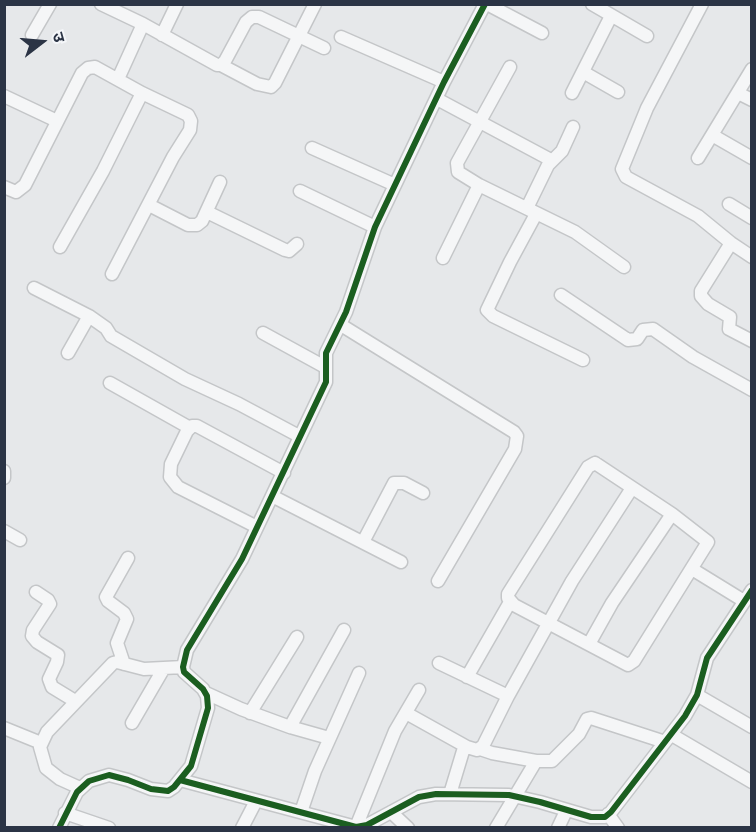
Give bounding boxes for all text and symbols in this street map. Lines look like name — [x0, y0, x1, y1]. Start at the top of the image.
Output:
north arrow — [12, 12, 72, 72]
text: उ — [48, 30, 70, 44]

